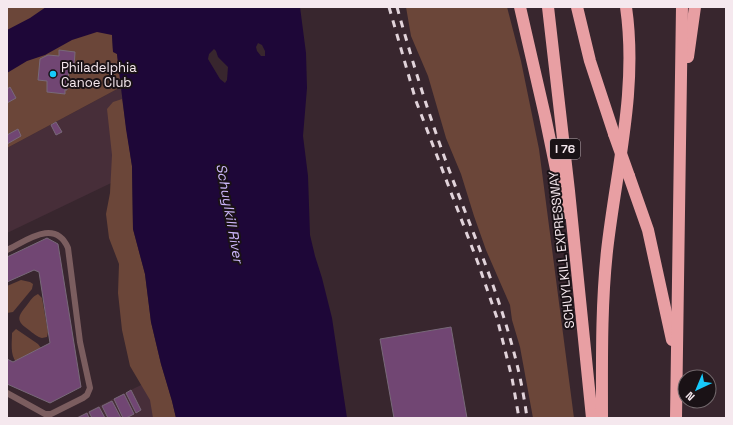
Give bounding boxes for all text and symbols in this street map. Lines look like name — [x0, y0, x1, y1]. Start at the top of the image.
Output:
place label: Philadelphia Canoe Club — [61, 59, 137, 91]
marker: Philadelphia Canoe Club — [48, 69, 58, 79]
road number: I 76 — [550, 139, 580, 159]
water label: Schuylkill River — [212, 162, 248, 266]
street label: SCHUYLKILL EXPRESSWAY — [545, 170, 578, 329]
north arrow — [677, 369, 717, 409]
text: N — [683, 389, 698, 404]

